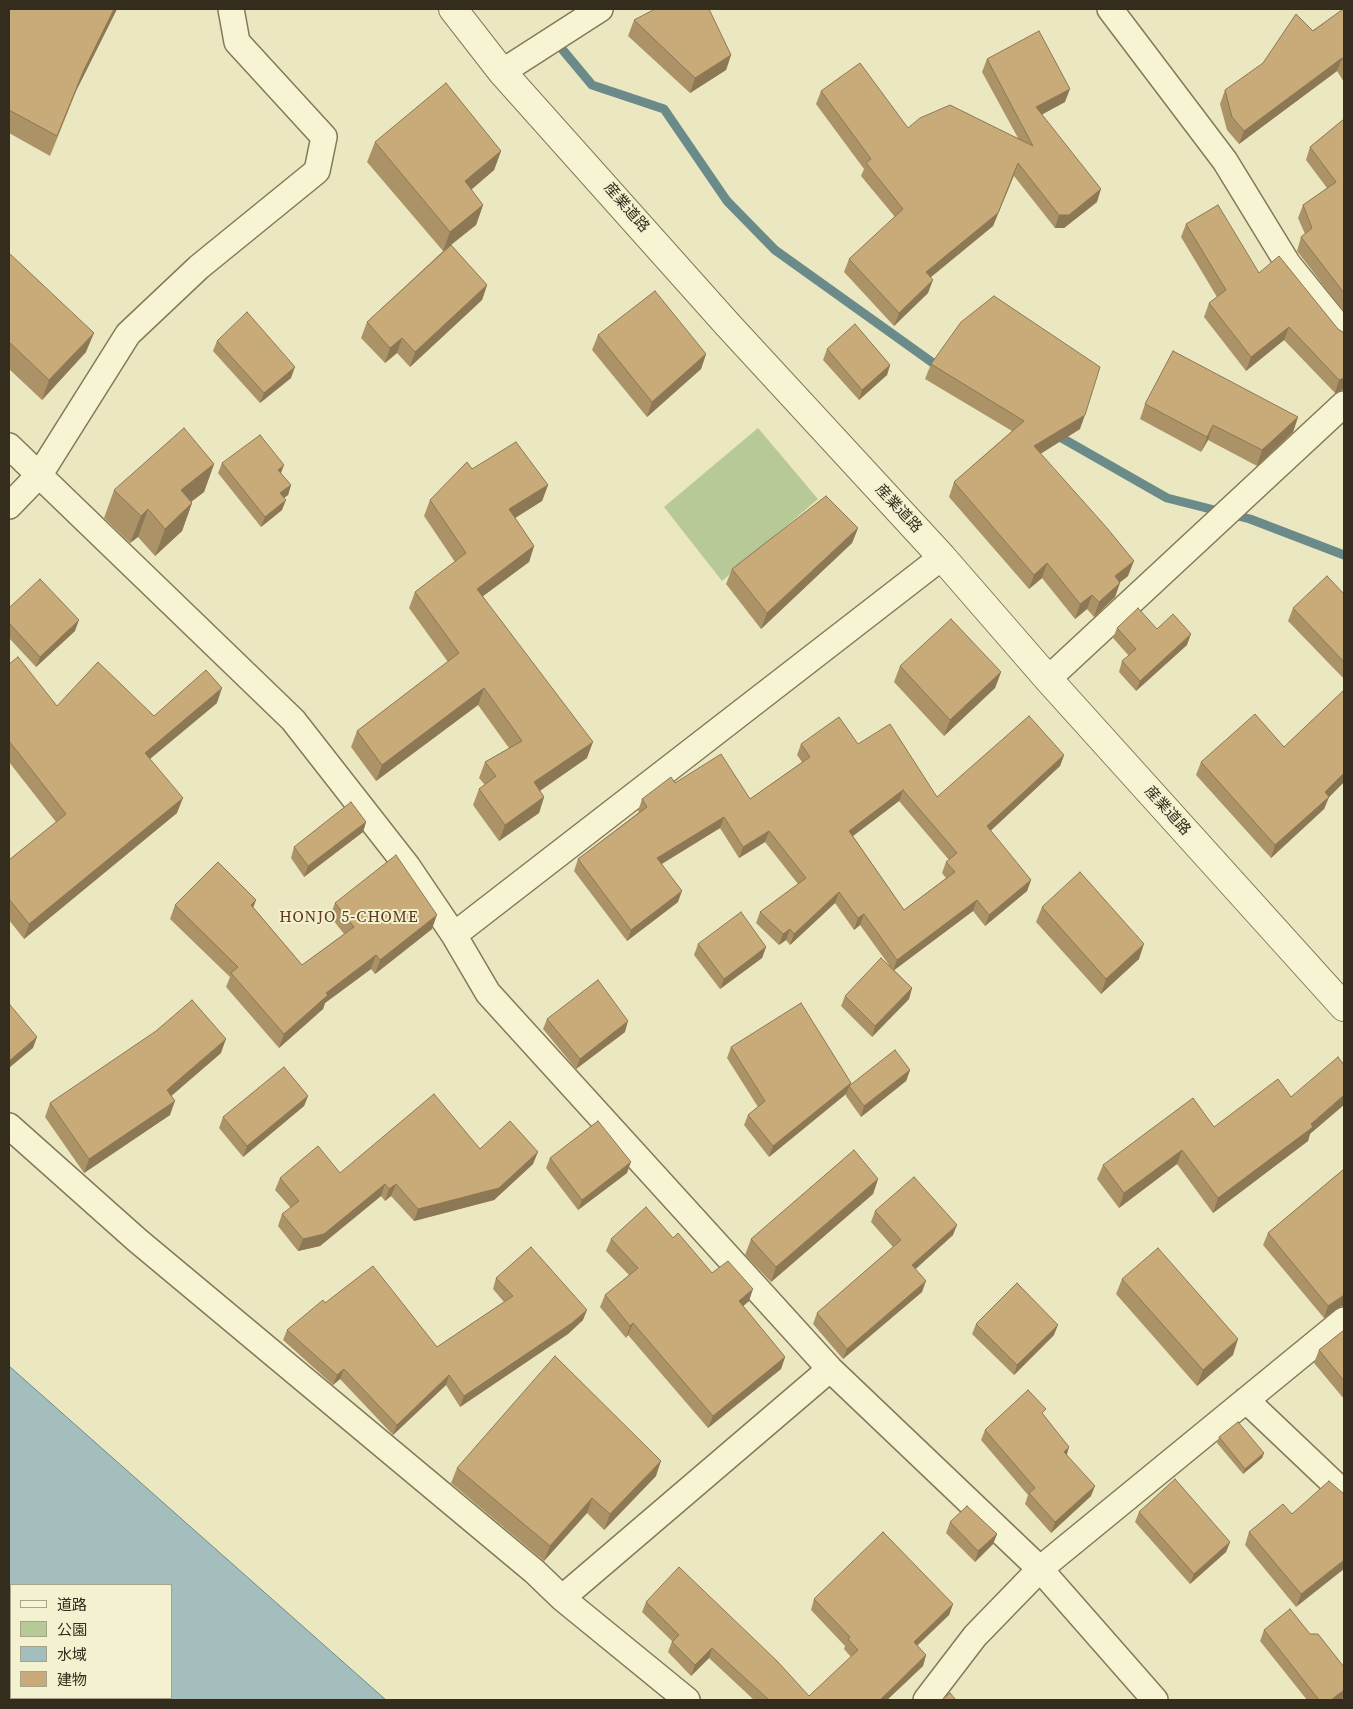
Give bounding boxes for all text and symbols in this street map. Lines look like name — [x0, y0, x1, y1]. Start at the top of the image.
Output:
street label: 産業道路 — [600, 179, 652, 237]
street label: 産業道路 — [871, 481, 925, 537]
street label: 産業道路 — [1140, 783, 1194, 839]
district label: HONJO 5-CHOME — [278, 908, 420, 928]
legend — [10, 1584, 172, 1699]
text: 道路 — [57, 1594, 87, 1615]
text: 公園 — [57, 1619, 87, 1640]
text: 水域 — [57, 1644, 87, 1665]
text: 建物 — [57, 1669, 87, 1690]

